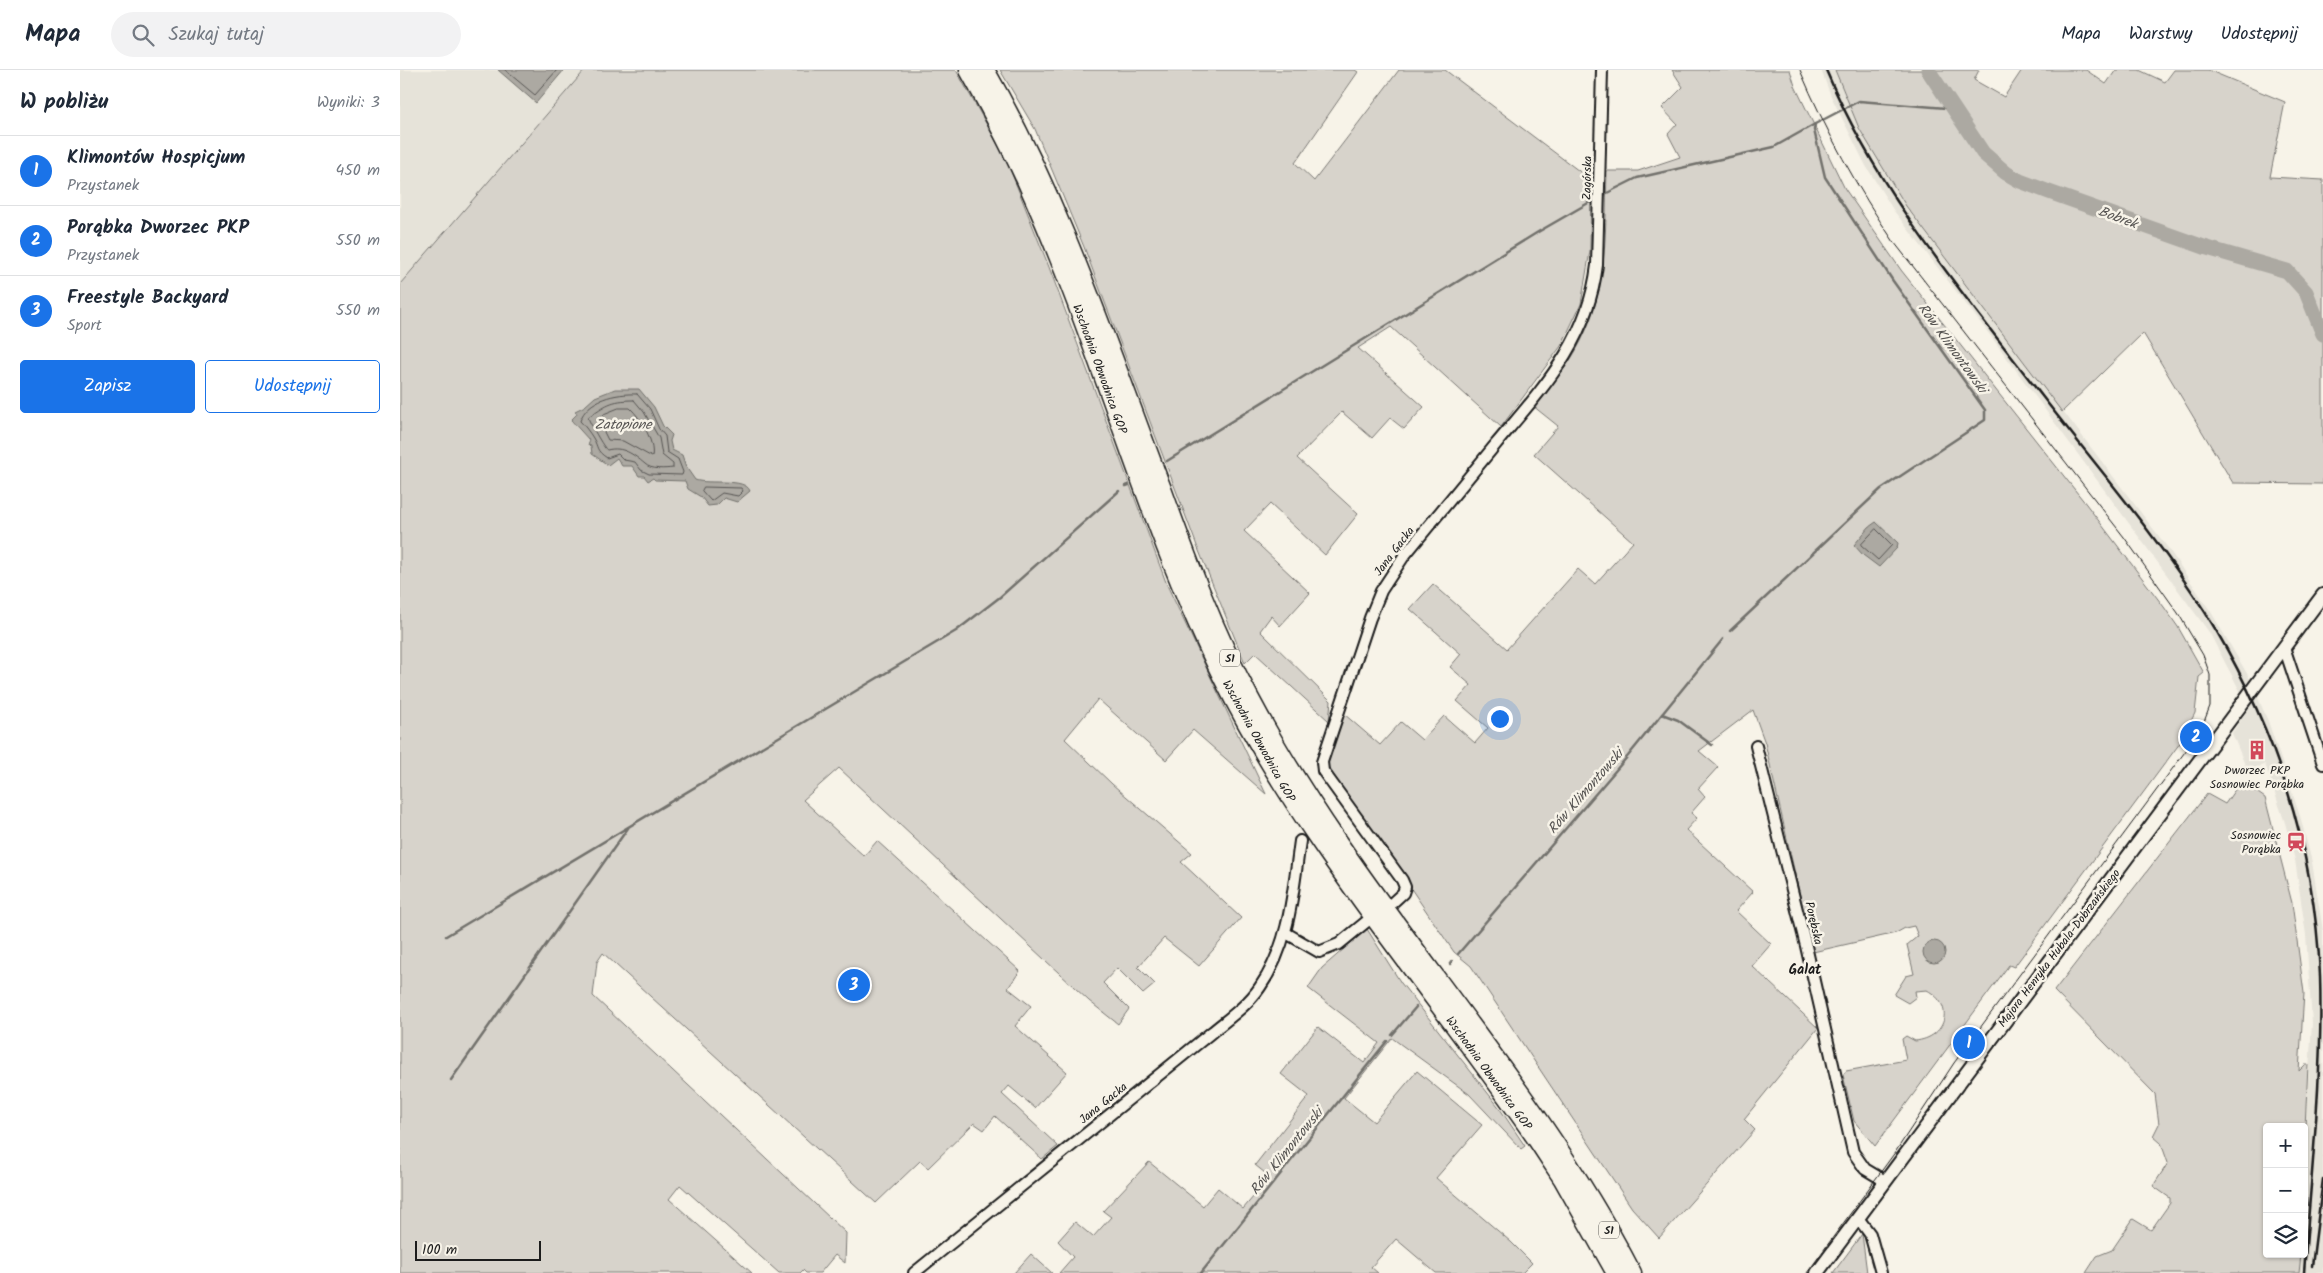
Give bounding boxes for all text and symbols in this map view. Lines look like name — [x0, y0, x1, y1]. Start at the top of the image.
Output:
search box — [111, 12, 461, 57]
text: Mapa — [25, 15, 81, 54]
text: Szukaj tutaj — [169, 20, 264, 50]
text: Mapa — [2061, 20, 2101, 49]
text: Warstwy — [2129, 20, 2193, 49]
text: Udostępnij — [2221, 20, 2298, 49]
icon: search — [129, 21, 157, 49]
text: W pobliżu — [20, 86, 108, 119]
text: Wyniki: 3 — [317, 90, 380, 115]
text: Klimontów Hospicjum — [67, 143, 245, 173]
street label: Zagórska — [1578, 155, 1597, 200]
text: 1 — [34, 158, 38, 183]
text: 450 m — [335, 158, 380, 183]
text: Przystanek — [67, 173, 139, 198]
water label: Bobrek — [2095, 201, 2143, 236]
text: Porąbka Dworzec PKP — [67, 213, 249, 243]
text: 2 — [31, 228, 41, 253]
text: 550 m — [336, 228, 380, 253]
text: Przystanek — [67, 243, 139, 268]
text: Freestyle Backyard — [67, 283, 229, 313]
text: 3 — [32, 298, 40, 323]
text: 550 m — [336, 298, 380, 323]
water label: Rów Klimontowski — [1912, 299, 1994, 400]
street label: Wschodnia Obwodnica GOP — [1067, 302, 1132, 437]
text: Sport — [67, 313, 102, 338]
button: Zapisz — [20, 360, 195, 413]
button: Udostępnij — [205, 360, 380, 413]
water label: Zatopione — [594, 414, 653, 436]
street label: Jana Gacka — [1369, 522, 1420, 580]
road number: S1 — [1220, 650, 1240, 666]
street label: Wschodnia Obwodnica GOP — [1217, 677, 1300, 806]
your location — [1487, 706, 1513, 732]
pin: 2 — [2180, 718, 2212, 756]
building icon: Dworzec PKP Sosnowiec Porąbka — [2246, 739, 2268, 761]
water label: Rów Klimontowski — [1542, 742, 1631, 839]
place label: Dworzec PKP Sosnowiec Porąbka — [2210, 761, 2305, 794]
place label: Sosnowiec Porąbka — [2231, 826, 2281, 859]
station icon: Sosnowiec Porąbka — [2285, 831, 2307, 853]
street label: Majora Henryka Hubala-Dobrzańskiego — [1993, 865, 2125, 1032]
street label: Porębska — [1799, 900, 1828, 947]
district label: Galat — [1789, 959, 1822, 981]
pin: 3 — [838, 966, 870, 1004]
street label: Wschodnia Obwodnica GOP — [1441, 1012, 1537, 1135]
pin: 1 — [1953, 1024, 1985, 1062]
street label: Jana Gacka — [1075, 1078, 1132, 1129]
water label: Rów Klimontowski — [1245, 1101, 1331, 1200]
map controls — [2263, 1123, 2308, 1258]
button: + — [2263, 1123, 2308, 1168]
button: − — [2263, 1168, 2308, 1213]
button: layers — [2263, 1213, 2308, 1258]
road number: S1 — [1599, 1222, 1619, 1238]
scale bar — [415, 1238, 541, 1261]
text: 100 m — [422, 1239, 457, 1261]

